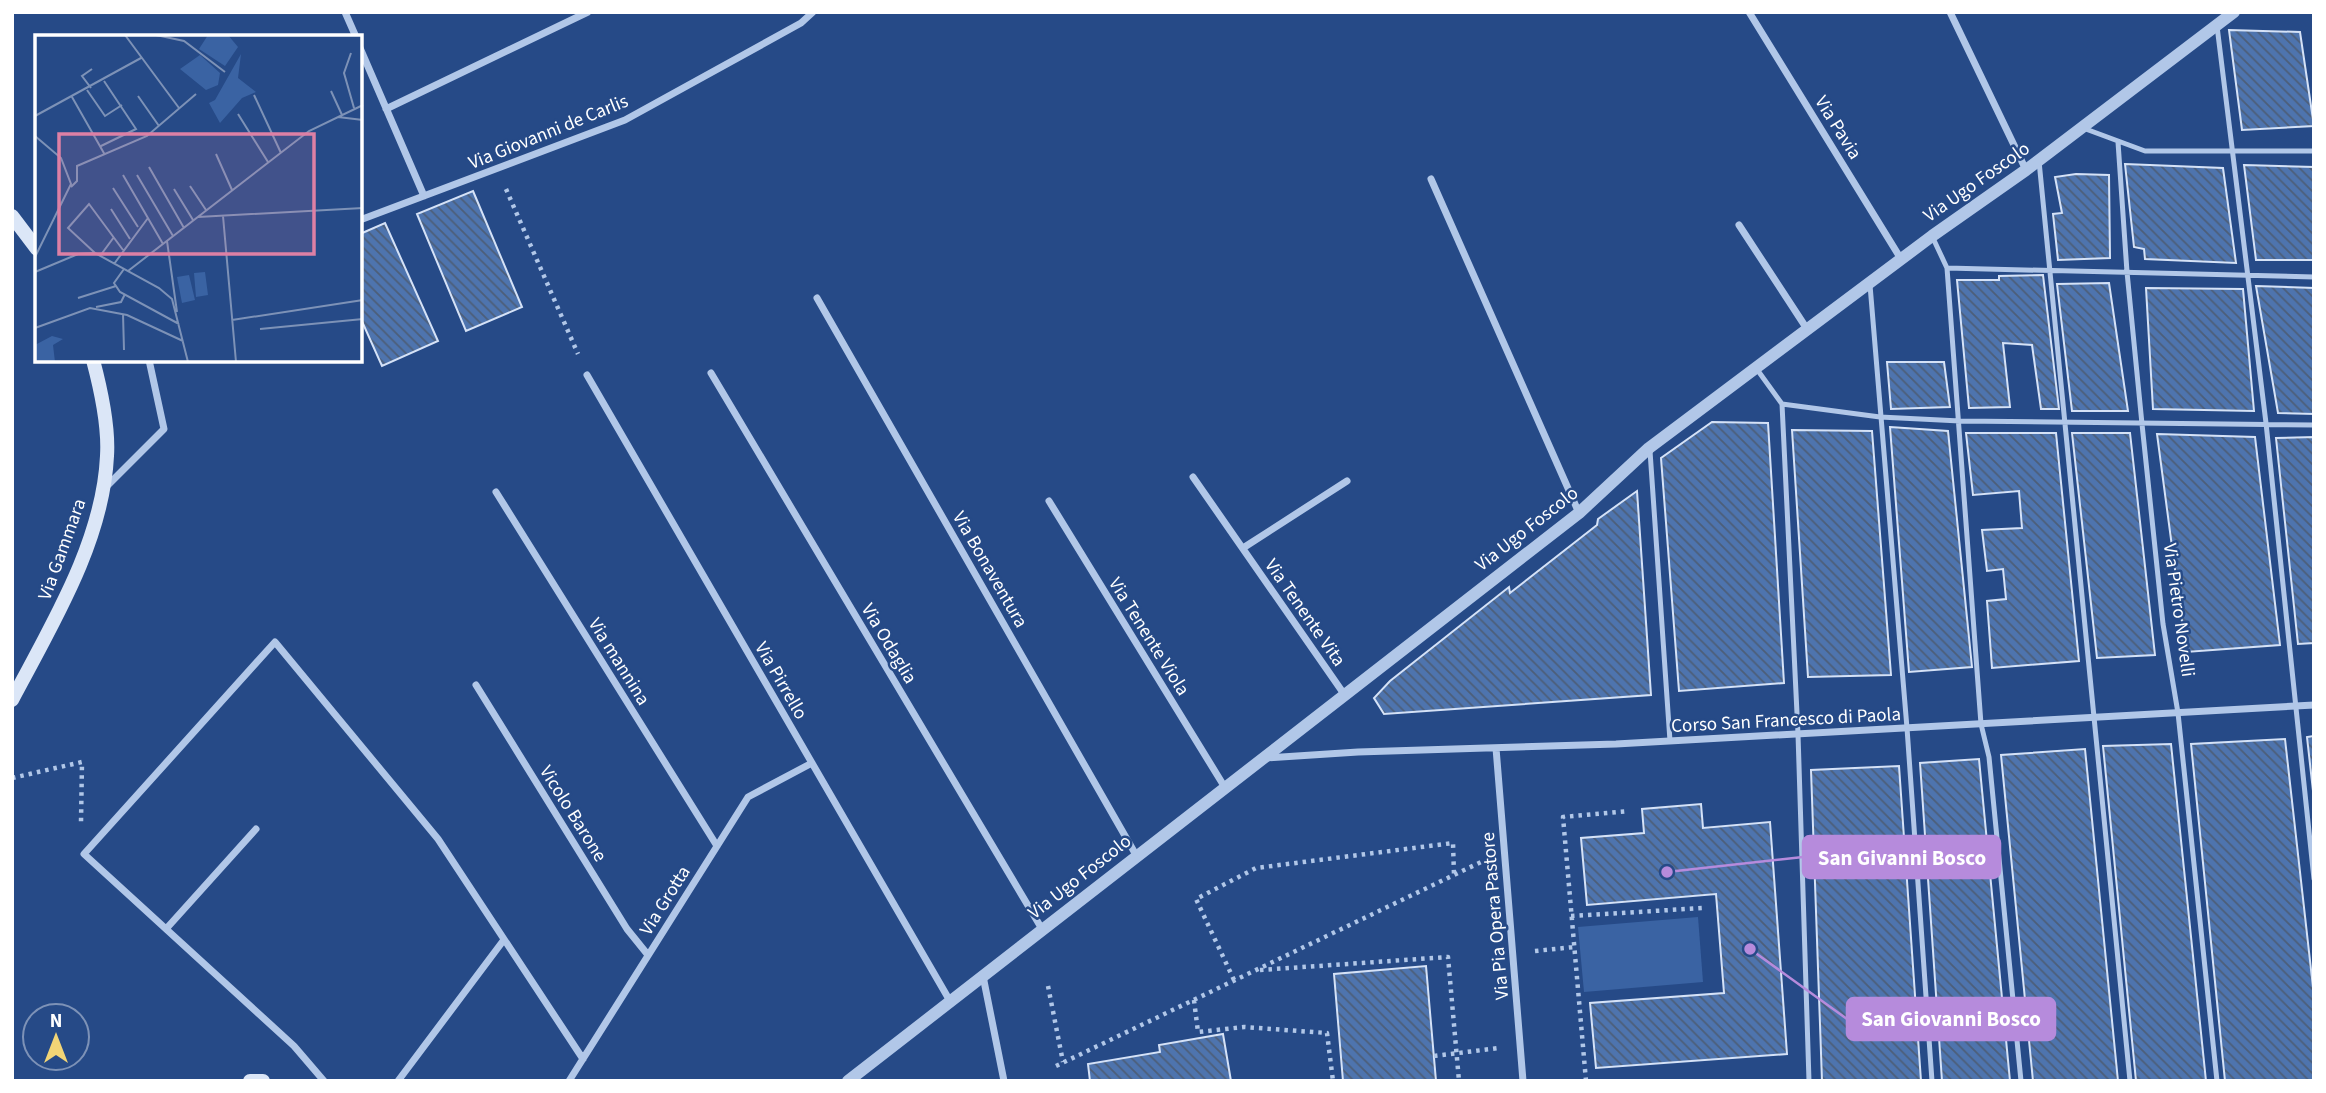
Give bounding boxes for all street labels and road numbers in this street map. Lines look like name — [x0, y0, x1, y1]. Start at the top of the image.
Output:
street label: Via Giovanni de Carlis — [465, 88, 632, 177]
street label: Via Pavia — [1808, 91, 1868, 165]
street label: Via Ugo Foscolo — [1918, 136, 2036, 229]
street label: Via Ugo Foscolo — [1470, 480, 1584, 578]
street label: Via Gammara — [32, 495, 93, 604]
street label: Via Bonaventura — [945, 507, 1034, 633]
street label: Via Pietro Novelli — [2156, 542, 2201, 679]
street label: Via Tenente Vita — [1258, 554, 1352, 672]
street label: Via Tenente Viola — [1102, 572, 1196, 701]
street label: Via Odaglia — [854, 599, 923, 689]
street label: Via mannina — [581, 613, 656, 711]
street label: Via Pirrello — [748, 637, 814, 725]
street label: Corso San Francesco di Paola — [1671, 701, 1902, 740]
street label: Vicolo Barone — [532, 760, 613, 867]
street label: Via Ugo Foscolo — [1023, 828, 1137, 926]
street label: Via Pia Opera Pastore — [1475, 831, 1516, 1001]
street label: Via Grotta — [633, 861, 697, 941]

